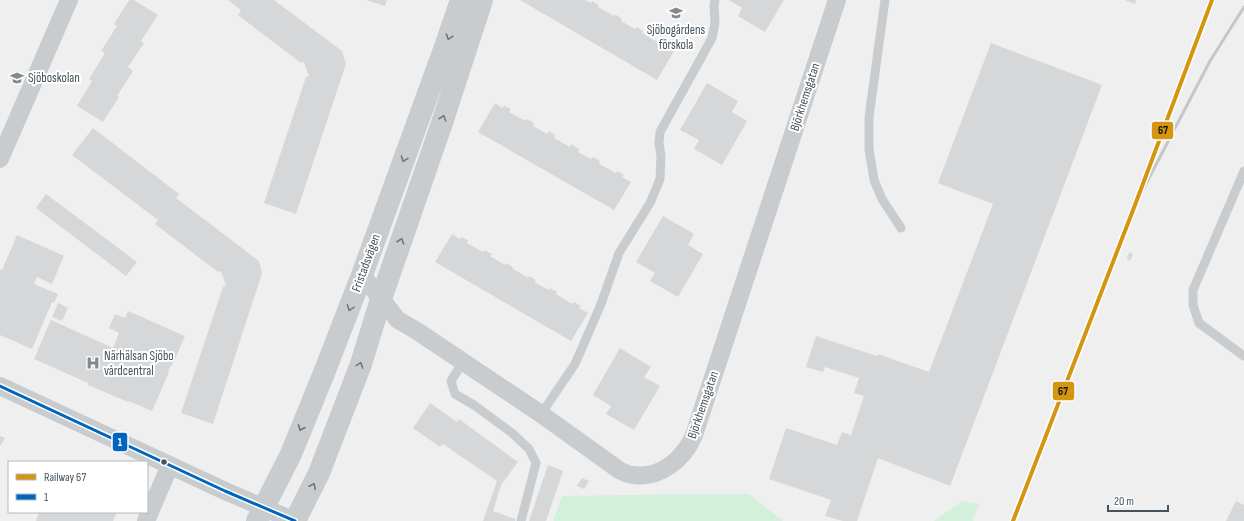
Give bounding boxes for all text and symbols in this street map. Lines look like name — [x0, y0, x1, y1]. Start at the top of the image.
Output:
school or university icon: Sjöbogårdens förskola — [668, 5, 684, 21]
place label: Sjöbogårdens förskola — [647, 22, 706, 53]
one-way arrow — [445, 33, 454, 40]
street label: Björkhemsgatan — [787, 61, 823, 133]
school or university icon: Sjöboskolan — [9, 70, 25, 86]
place label: Sjöboskolan — [28, 70, 80, 86]
one-way arrow — [438, 115, 447, 122]
line badge: 67 — [1151, 121, 1174, 140]
text: 67 — [1158, 124, 1168, 137]
one-way arrow — [401, 156, 409, 163]
street label: Fristadsvägen — [348, 232, 384, 294]
one-way arrow — [396, 238, 404, 245]
one-way arrow — [346, 304, 354, 311]
place label: Närhälsan Sjöbo vårdcentral — [104, 348, 174, 379]
hospital icon: Närhälsan Sjöbo vårdcentral — [85, 355, 101, 371]
one-way arrow — [355, 361, 363, 368]
street label: Björkhemsgatan — [684, 369, 722, 441]
line badge: 67 — [1052, 381, 1075, 401]
text: 67 — [1058, 385, 1068, 398]
one-way arrow — [298, 425, 306, 432]
line badge: 1 — [112, 432, 128, 452]
text: 1 — [118, 436, 123, 449]
unlabelled marker — [159, 457, 169, 467]
legend — [8, 461, 148, 513]
text: Railway 67 — [44, 470, 86, 485]
one-way arrow — [308, 483, 316, 490]
scale bar — [1108, 487, 1168, 513]
text: 1 — [44, 490, 49, 505]
text: 20 m — [1114, 494, 1134, 509]

